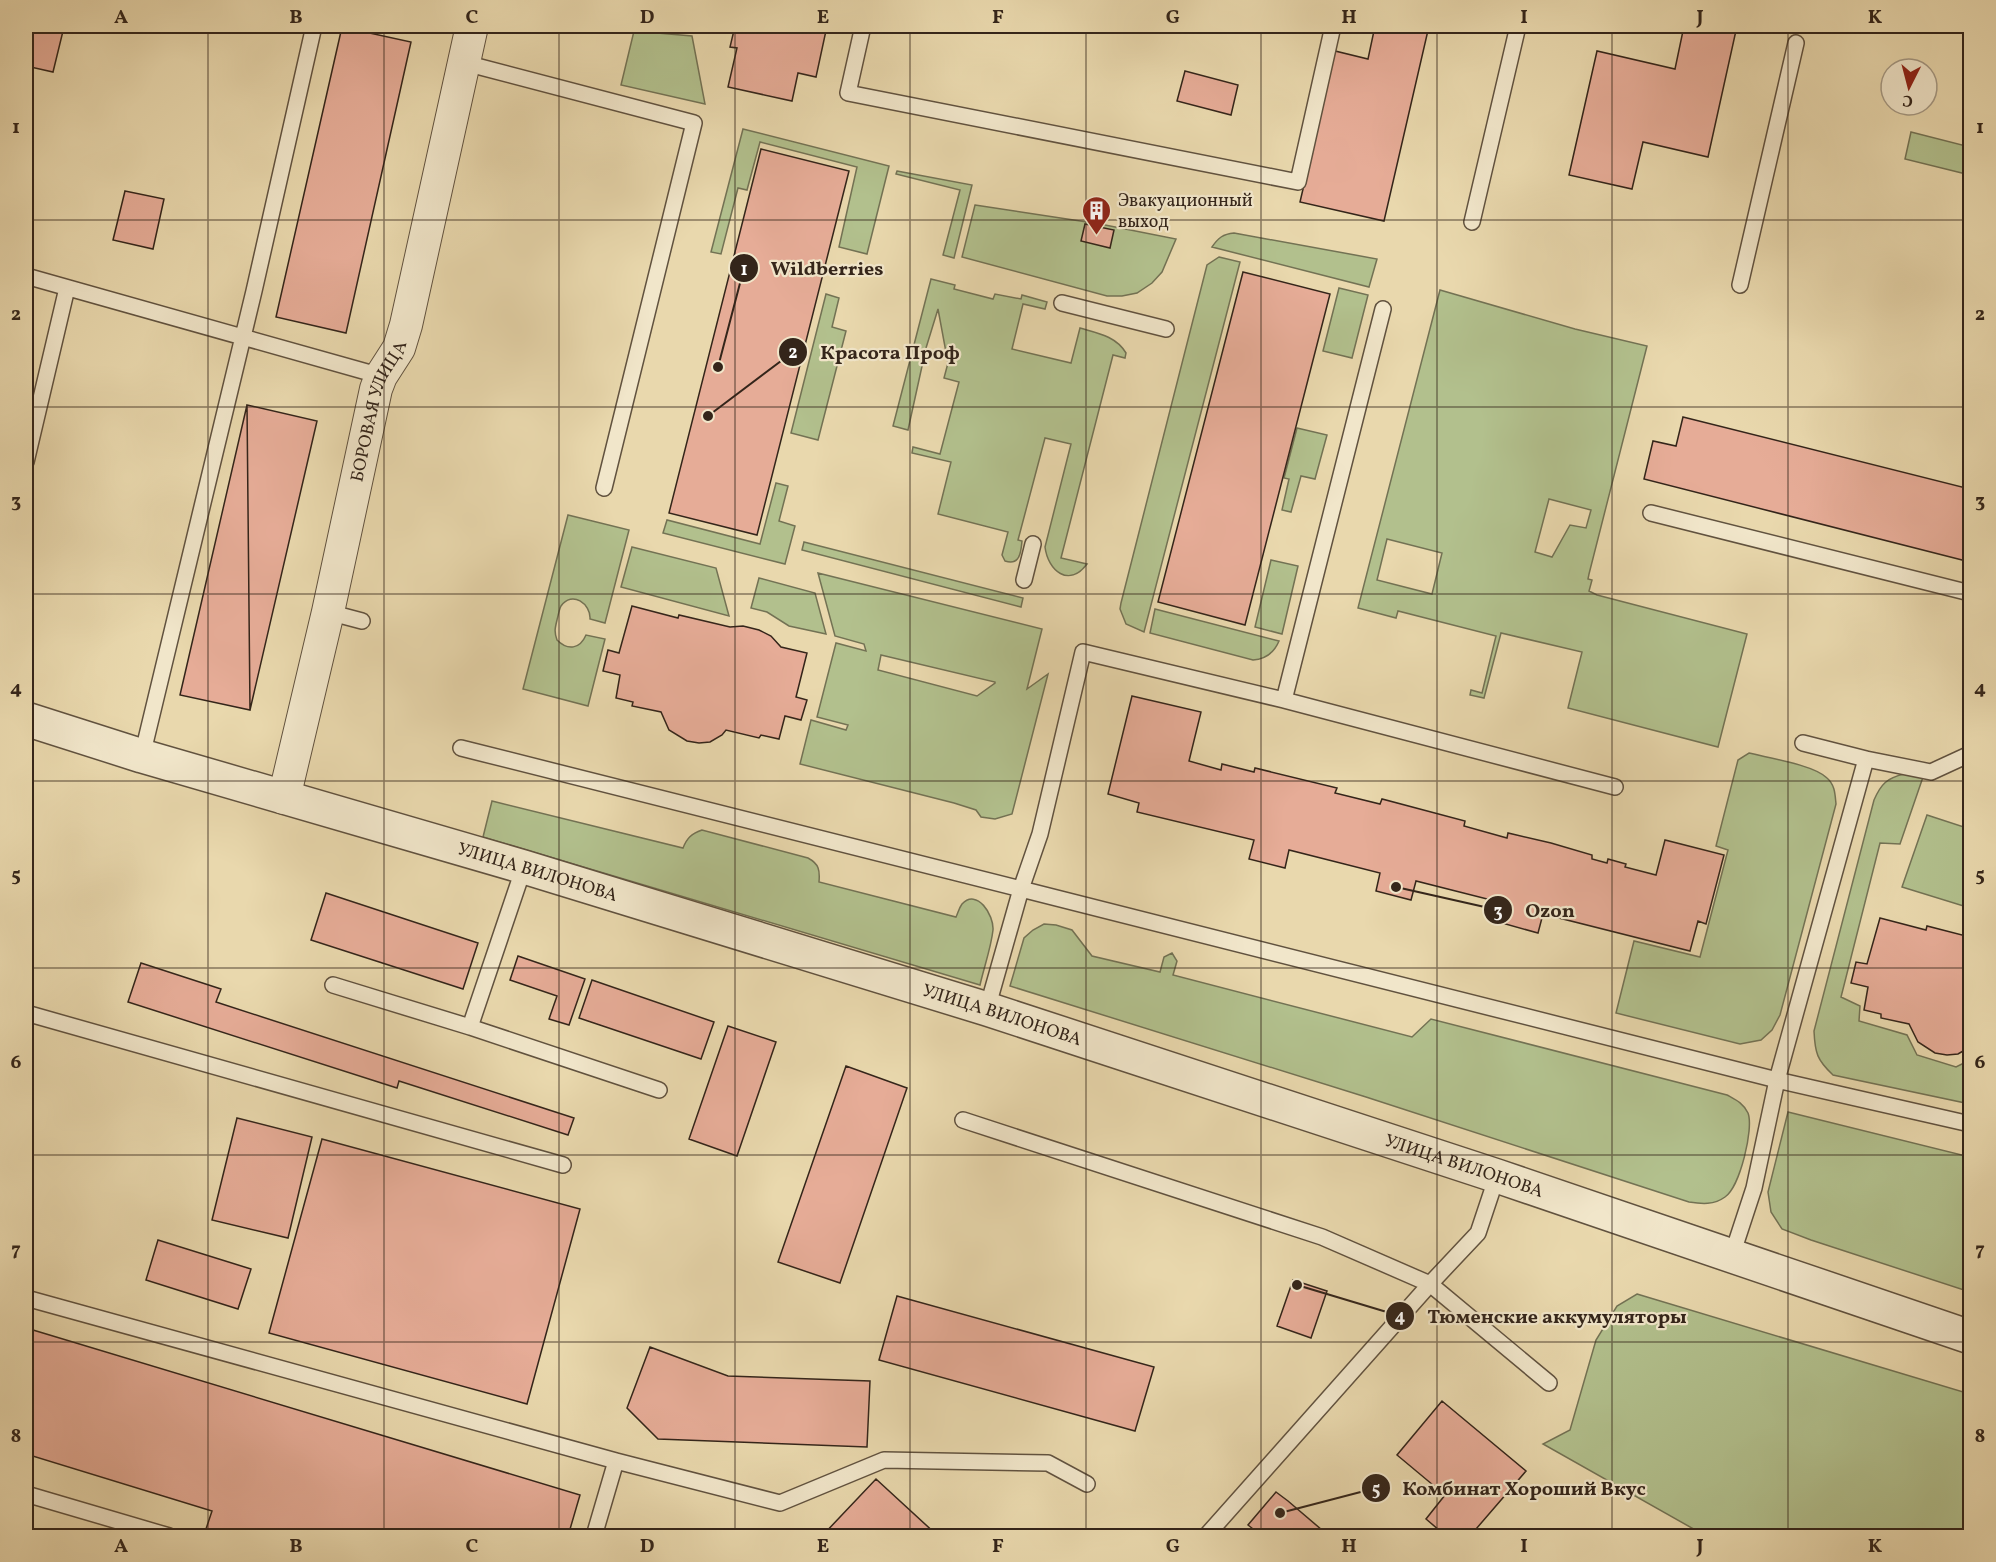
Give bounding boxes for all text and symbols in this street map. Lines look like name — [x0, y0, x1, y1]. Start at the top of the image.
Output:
text: A — [114, 4, 128, 32]
text: B — [289, 4, 303, 32]
text: C — [466, 4, 479, 32]
text: D — [640, 4, 654, 32]
text: E — [817, 4, 829, 32]
text: F — [992, 4, 1004, 32]
text: G — [1166, 4, 1180, 32]
text: H — [1341, 4, 1357, 32]
text: I — [1520, 4, 1528, 32]
text: J — [1695, 4, 1704, 32]
text: K — [1868, 4, 1883, 32]
north arrow — [1879, 57, 1939, 117]
text: С — [1901, 88, 1914, 111]
text: 1 — [12, 114, 20, 142]
text: 1 — [1976, 114, 1984, 142]
place label: Эвакуационный выход — [1118, 189, 1253, 235]
building icon: Эвакуационный выход — [1081, 194, 1113, 236]
callout: Wildberries — [729, 249, 895, 287]
text: Wildberries — [771, 256, 883, 284]
text: 1 — [740, 258, 748, 283]
text: 2 — [11, 301, 21, 329]
text: 2 — [1975, 301, 1985, 329]
callout: Красота Проф — [778, 333, 972, 371]
street label: БОРОВАЯ УЛИЦА — [345, 338, 415, 484]
text: Красота Проф — [820, 340, 960, 368]
text: 2 — [788, 341, 798, 366]
text: 3 — [11, 488, 21, 516]
text: 3 — [1975, 488, 1985, 516]
text: 4 — [10, 675, 22, 703]
text: 4 — [1974, 675, 1986, 703]
street label: УЛИЦА ВИЛОНОВА — [454, 837, 621, 909]
text: 5 — [11, 862, 21, 890]
text: 5 — [1975, 862, 1985, 890]
callout: Ozon — [1483, 891, 1587, 929]
text: Ozon — [1525, 898, 1575, 926]
text: 3 — [1493, 900, 1503, 925]
street label: УЛИЦА ВИЛОНОВА — [919, 979, 1085, 1053]
text: 6 — [11, 1049, 22, 1077]
text: 6 — [1975, 1049, 1986, 1077]
street label: УЛИЦА ВИЛОНОВА — [1381, 1129, 1547, 1205]
text: 7 — [11, 1236, 21, 1264]
text: 7 — [1975, 1236, 1985, 1264]
callout: Тюменские аккумуляторы — [1385, 1297, 1699, 1335]
text: Тюменские аккумуляторы — [1427, 1304, 1687, 1332]
text: 4 — [1395, 1305, 1406, 1330]
text: 8 — [11, 1423, 21, 1451]
text: 8 — [1975, 1423, 1985, 1451]
callout: Комбинат Хороший Вкус — [1361, 1469, 1658, 1507]
text: Комбинат Хороший Вкус — [1402, 1476, 1646, 1504]
text: 5 — [1372, 1478, 1380, 1503]
text: A — [114, 1533, 128, 1561]
text: B — [289, 1533, 303, 1561]
text: C — [466, 1533, 479, 1561]
text: D — [640, 1533, 654, 1561]
text: E — [817, 1533, 829, 1561]
text: F — [992, 1533, 1004, 1561]
text: G — [1166, 1533, 1180, 1561]
text: H — [1341, 1533, 1357, 1561]
text: I — [1520, 1533, 1528, 1561]
text: J — [1695, 1533, 1704, 1561]
text: K — [1868, 1533, 1883, 1561]

